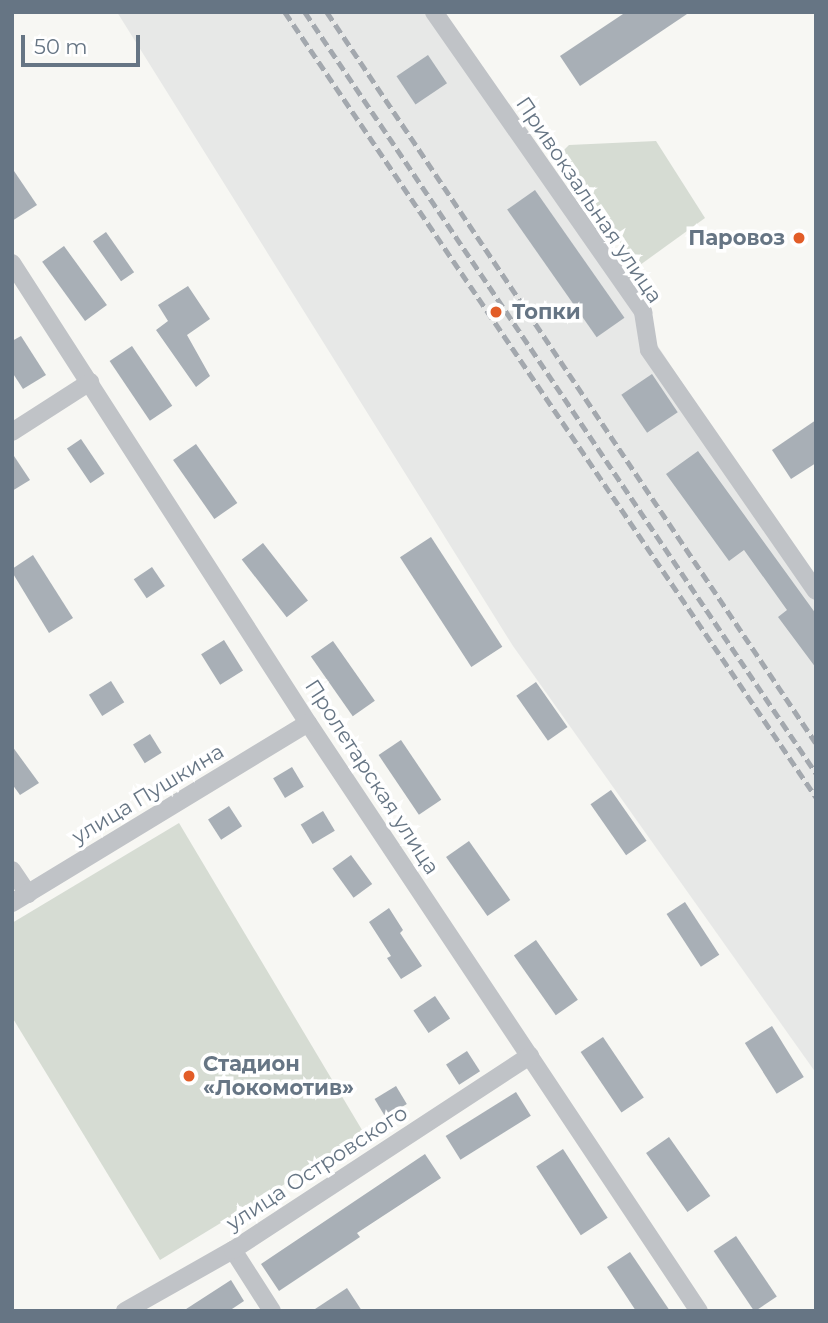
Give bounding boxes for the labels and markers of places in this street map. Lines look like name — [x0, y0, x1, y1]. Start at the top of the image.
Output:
place label: Паровоз — [688, 225, 785, 251]
marker: Паровоз — [791, 230, 807, 246]
place label: Топки — [512, 299, 581, 325]
marker: Топки — [486, 302, 506, 322]
place label: Стадион «Локомотив» — [203, 1051, 354, 1101]
marker: Стадион «Локомотив» — [181, 1068, 197, 1084]

